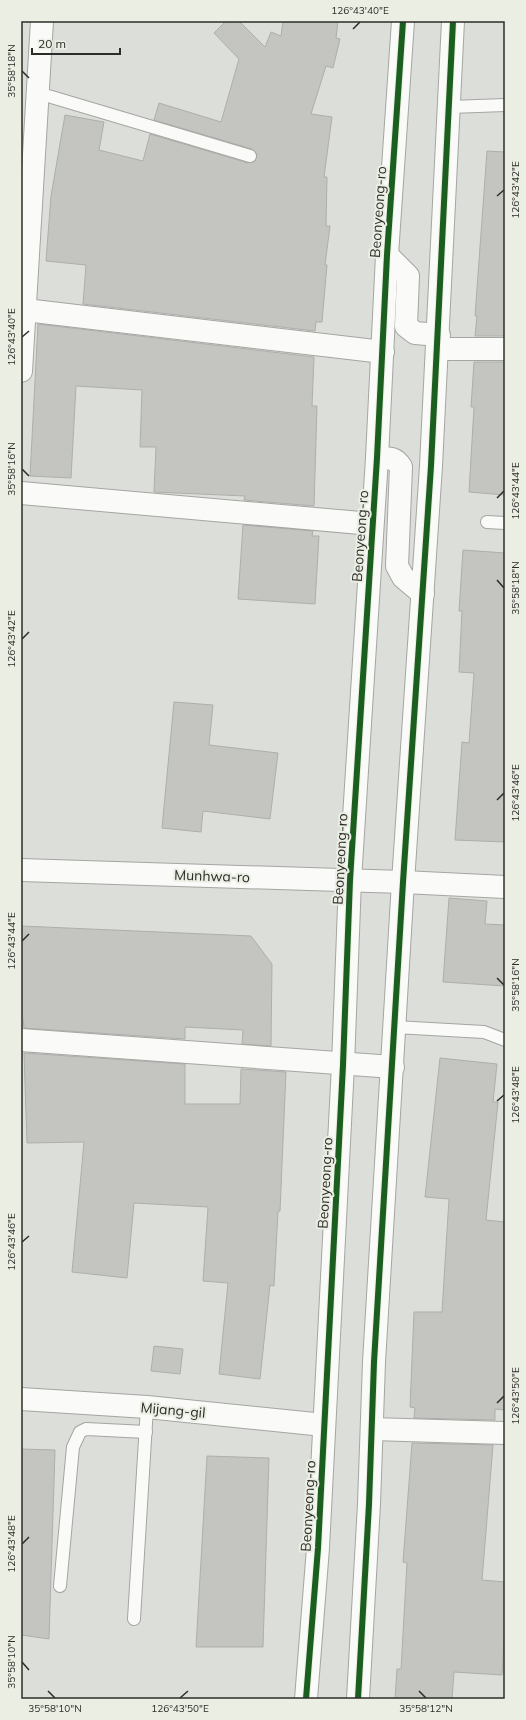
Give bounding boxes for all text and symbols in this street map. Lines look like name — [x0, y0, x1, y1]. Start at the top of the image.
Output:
text: 126°43'40"E — [331, 4, 389, 17]
scale bar — [32, 30, 120, 56]
text: 20 m — [38, 36, 66, 51]
text: 35°58'18"N — [5, 44, 18, 98]
text: 126°43'42"E — [509, 161, 522, 219]
street label: Beonyeong-ro — [366, 166, 390, 258]
text: 126°43'40"E — [5, 308, 18, 366]
text: 35°58'16"N — [5, 442, 18, 496]
text: 126°43'44"E — [509, 462, 522, 520]
street label: Beonyeong-ro — [348, 490, 372, 582]
text: 35°58'18"N — [509, 561, 522, 615]
text: 126°43'42"E — [5, 610, 18, 668]
text: 126°43'46"E — [509, 764, 522, 822]
street label: Beonyeong-ro — [329, 813, 351, 905]
street label: Munhwa-ro — [174, 866, 250, 886]
text: 126°43'44"E — [5, 912, 18, 970]
text: 35°58'16"N — [509, 958, 522, 1012]
text: 126°43'48"E — [509, 1066, 522, 1124]
street label: Beonyeong-ro — [314, 1137, 336, 1229]
text: 126°43'46"E — [5, 1213, 18, 1271]
text: 126°43'50"E — [509, 1367, 522, 1425]
street label: Mijang-gil — [140, 1398, 206, 1422]
street label: Beonyeong-ro — [297, 1460, 319, 1552]
text: 126°43'48"E — [5, 1515, 18, 1573]
text: 35°58'10"N — [5, 1635, 18, 1689]
text: 35°58'10"N — [28, 1702, 82, 1715]
text: 126°43'50"E — [151, 1702, 209, 1715]
text: 35°58'12"N — [399, 1702, 453, 1715]

